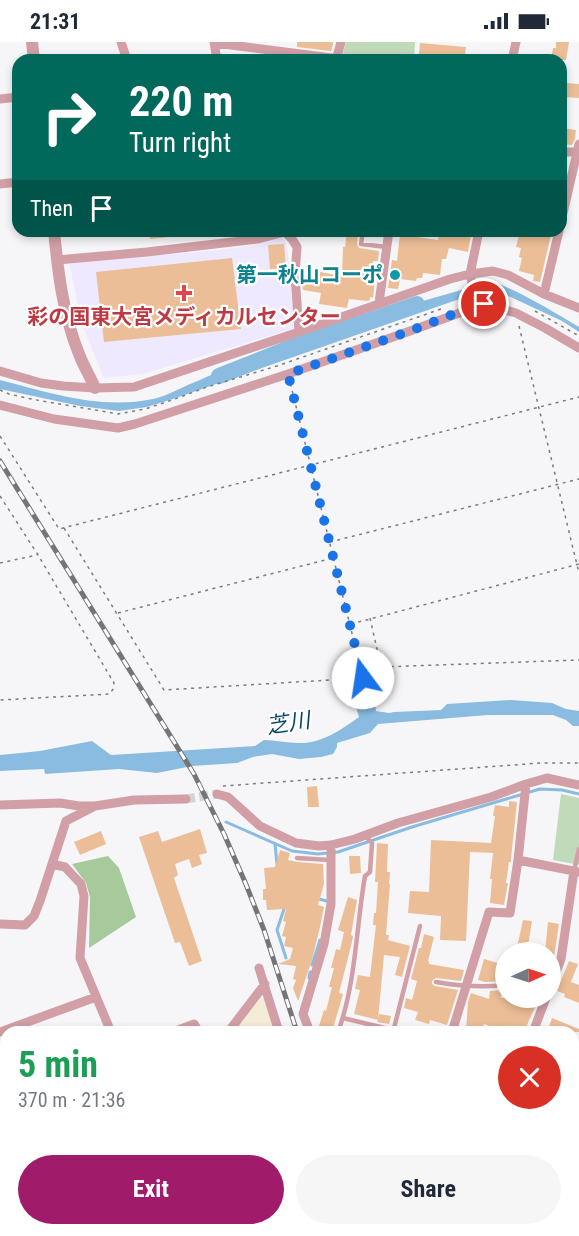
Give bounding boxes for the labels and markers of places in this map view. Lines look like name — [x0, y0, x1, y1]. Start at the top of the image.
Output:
place label: 第一秋山コーポ — [236, 263, 383, 287]
marker: 第一秋山コーポ — [388, 268, 402, 282]
pin — [458, 278, 509, 329]
marker: 彩の国東大宮メディカルセンター — [175, 284, 193, 302]
place label: 彩の国東大宮メディカルセンター — [27, 305, 341, 329]

